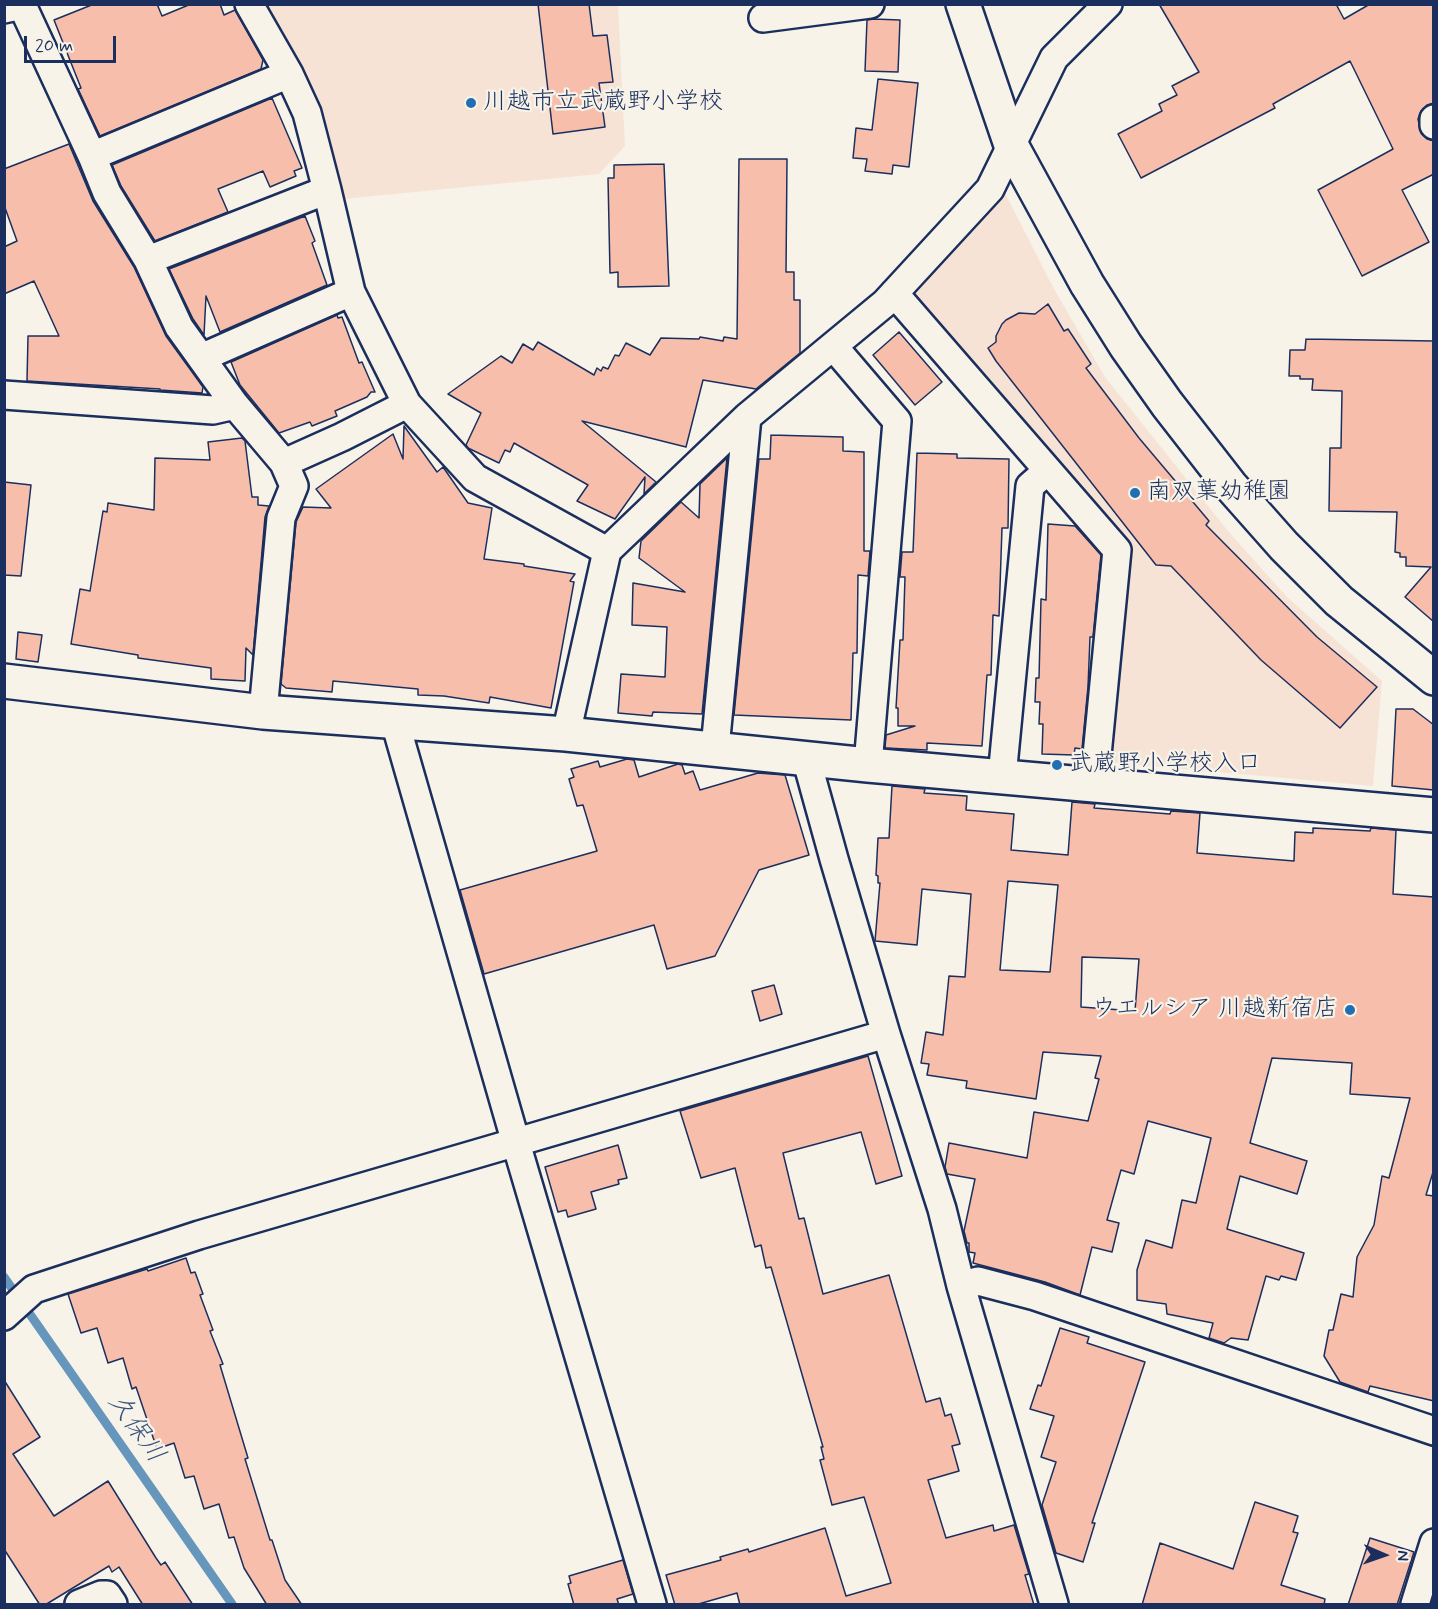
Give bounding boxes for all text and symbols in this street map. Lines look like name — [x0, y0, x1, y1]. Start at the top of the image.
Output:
scale bar — [27, 24, 118, 62]
text: 20 m — [35, 34, 73, 58]
place label: 川越市立武蔵野小学校 — [483, 89, 723, 117]
marker: 川越市立武蔵野小学校 — [464, 96, 478, 110]
place label: 南双葉幼稚園 — [1147, 479, 1291, 507]
marker: 南双葉幼稚園 — [1128, 486, 1142, 500]
place label: 武蔵野小学校入口 — [1069, 751, 1261, 779]
marker: 武蔵野小学校入口 — [1050, 758, 1064, 772]
place label: ウエルシア 川越新宿店 — [1092, 996, 1338, 1024]
marker: ウエルシア 川越新宿店 — [1343, 1003, 1357, 1017]
water label: 久保川 — [100, 1388, 170, 1470]
north arrow — [1354, 1525, 1414, 1585]
text: N — [1392, 1550, 1413, 1561]

